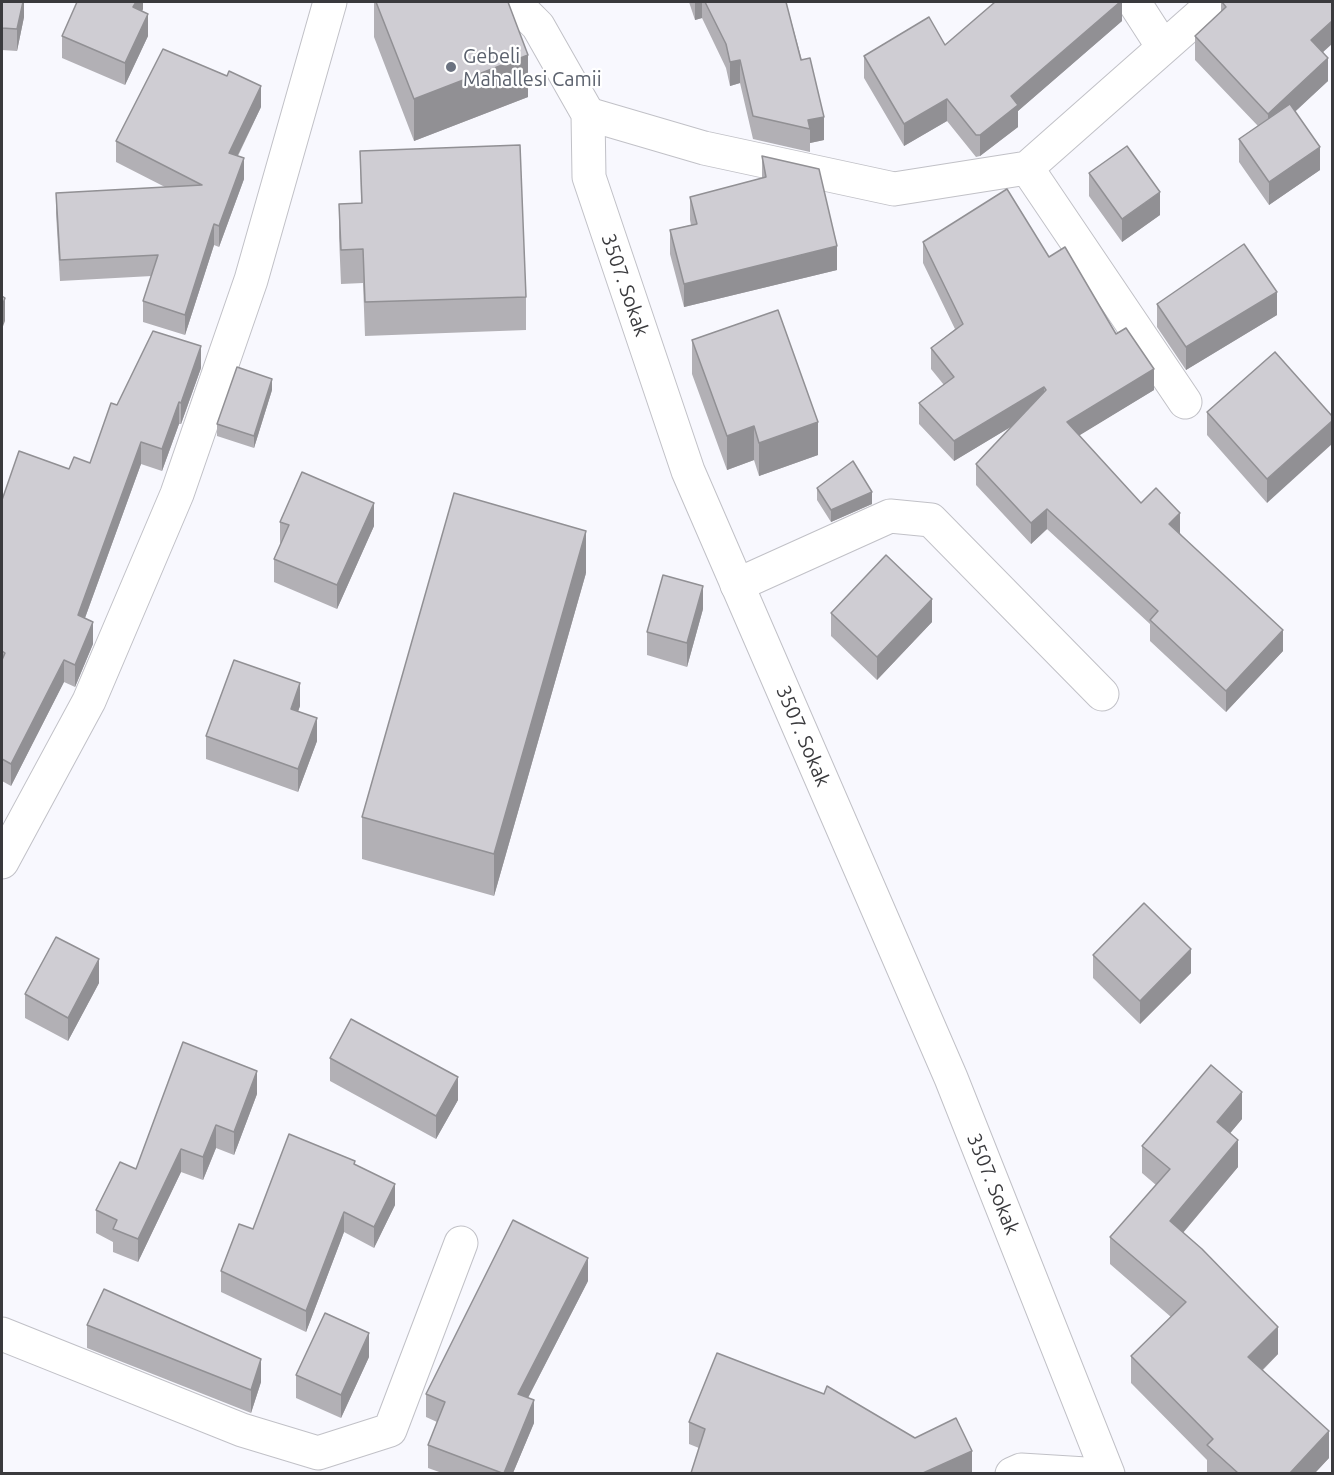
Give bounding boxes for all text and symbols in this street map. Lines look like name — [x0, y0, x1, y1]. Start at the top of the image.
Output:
place label: Gebeli Mahallesi Camii — [463, 44, 602, 91]
marker: Gebeli Mahallesi Camii — [444, 60, 458, 74]
street label: 3507. Sokak — [596, 230, 654, 340]
street label: 3507. Sokak — [771, 682, 835, 790]
street label: 3507. Sokak — [962, 1130, 1024, 1238]

